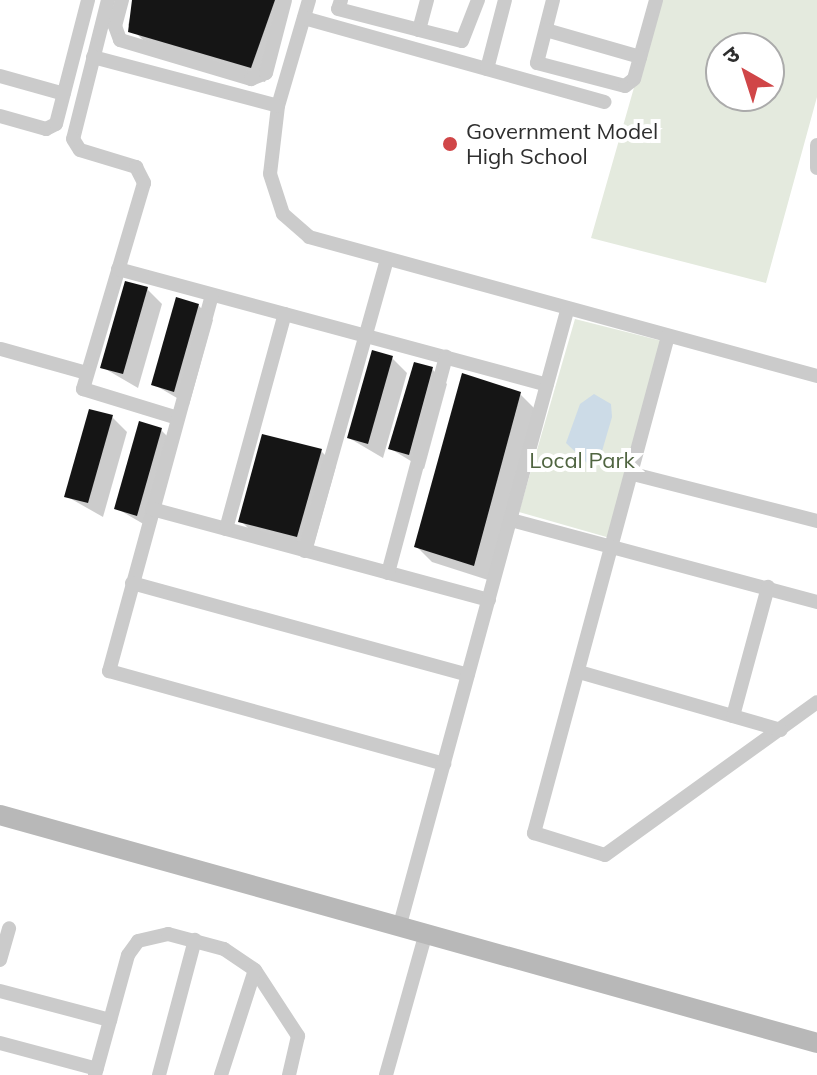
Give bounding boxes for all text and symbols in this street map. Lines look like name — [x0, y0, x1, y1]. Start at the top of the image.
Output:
north arrow — [705, 32, 785, 112]
text: उ — [717, 40, 745, 70]
place label: Government Model High School — [466, 118, 658, 170]
marker: Government Model High School — [441, 135, 459, 153]
park label: Local Park — [529, 448, 635, 474]

